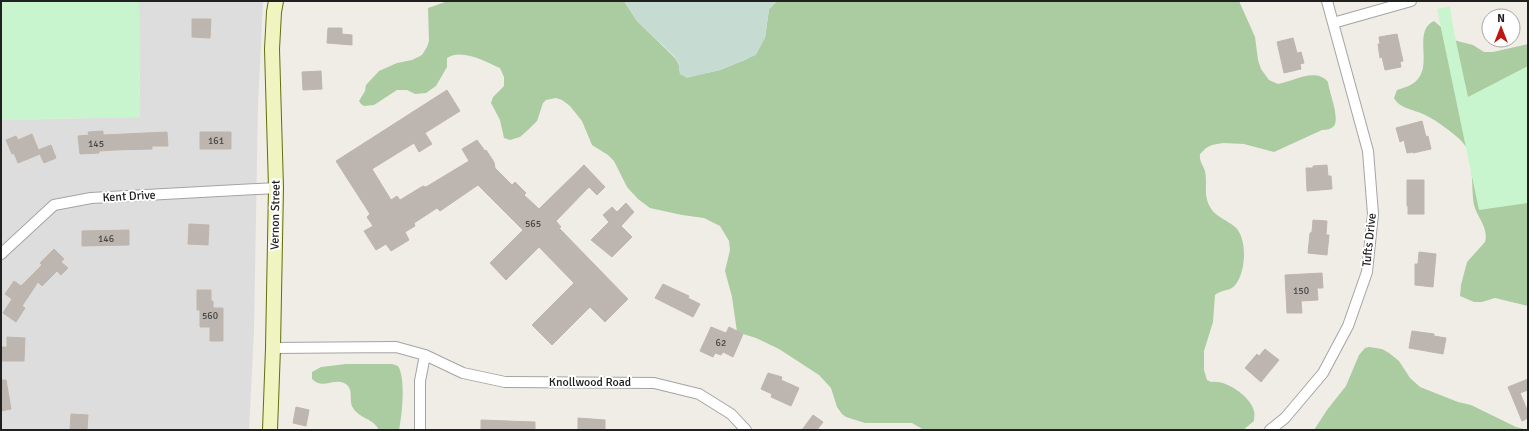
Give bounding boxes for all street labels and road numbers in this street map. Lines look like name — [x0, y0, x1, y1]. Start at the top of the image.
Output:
street label: Vernon Street — [267, 180, 284, 250]
street label: Kent Drive — [102, 188, 156, 205]
street label: Tufts Drive — [1359, 212, 1380, 268]
street label: Knollwood Road — [549, 375, 631, 390]

